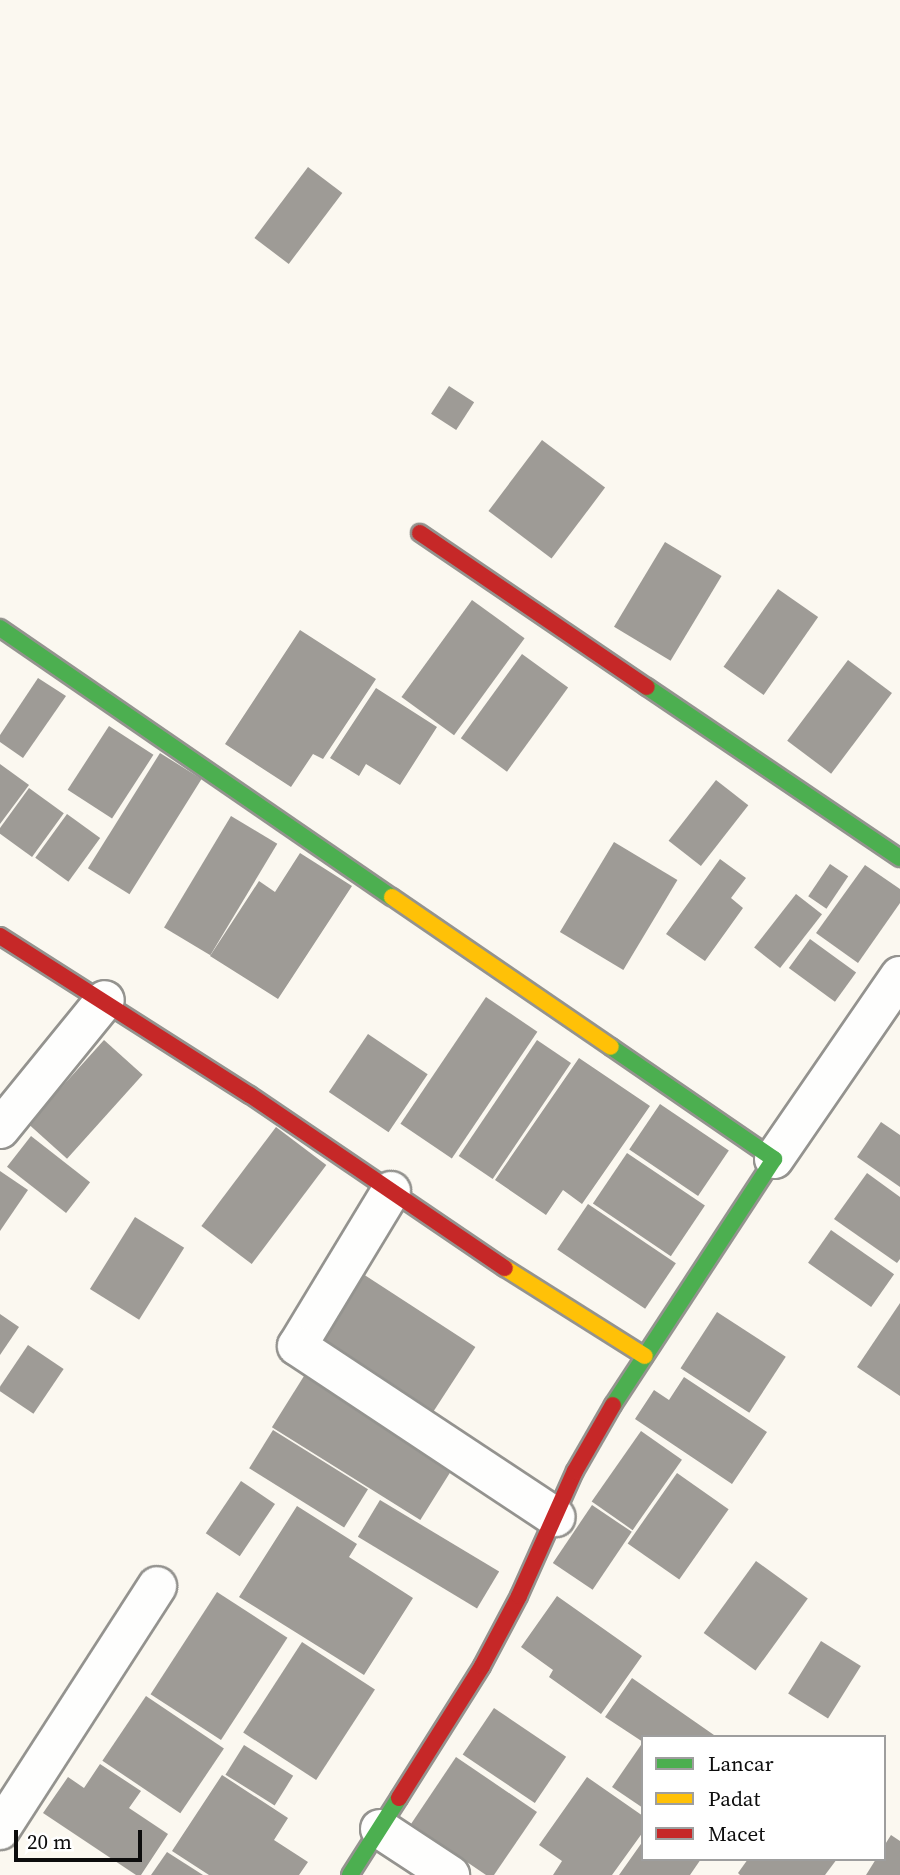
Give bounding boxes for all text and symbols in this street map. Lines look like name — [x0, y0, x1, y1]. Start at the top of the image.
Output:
legend — [641, 1735, 886, 1861]
text: Lancar — [708, 1749, 774, 1778]
text: Padat — [708, 1784, 760, 1813]
scale bar — [18, 1815, 145, 1859]
text: Macet — [708, 1819, 765, 1848]
text: 20 m — [27, 1827, 72, 1856]

